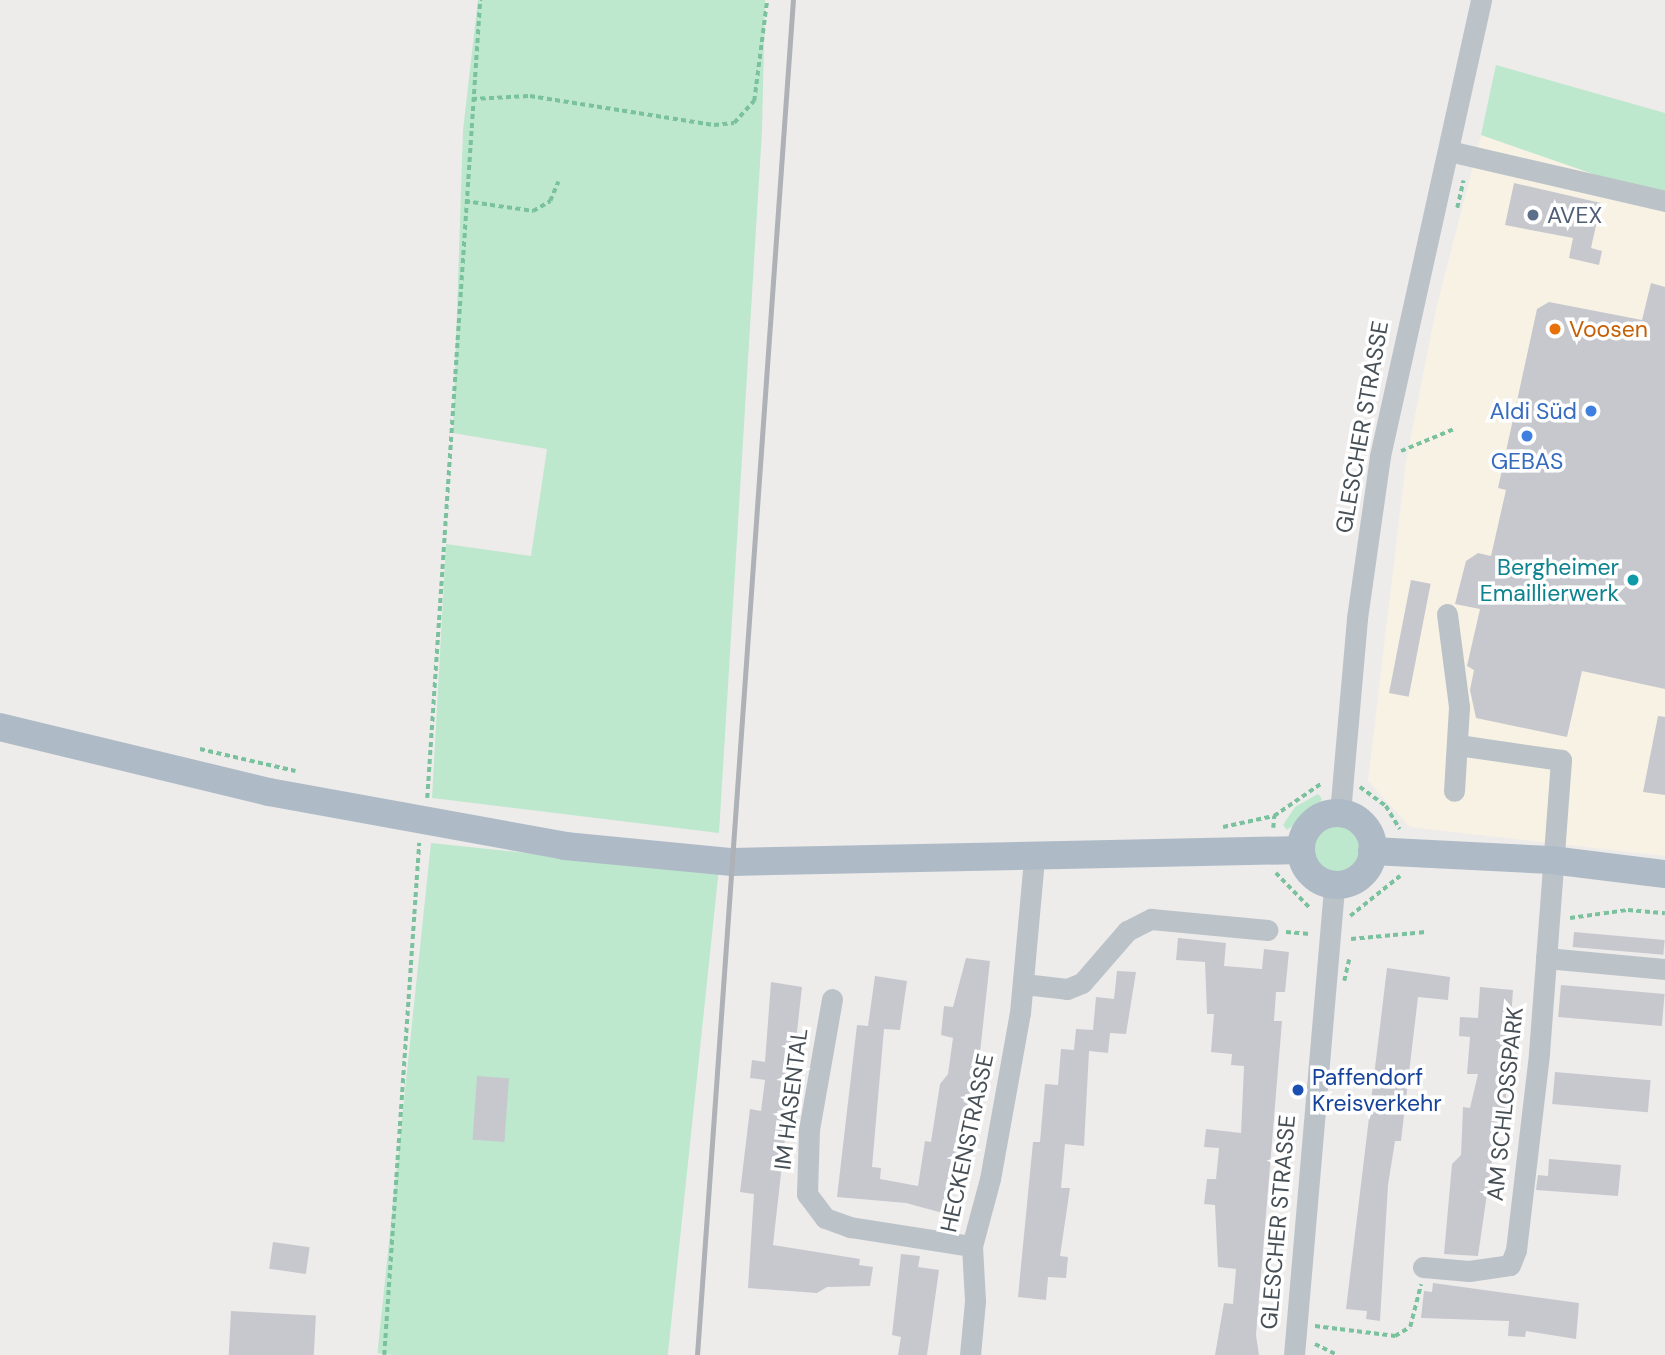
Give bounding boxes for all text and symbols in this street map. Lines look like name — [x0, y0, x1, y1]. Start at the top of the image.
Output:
place label: AVEX — [1547, 201, 1602, 229]
marker: AVEX — [1525, 207, 1541, 223]
place label: Voosen — [1569, 315, 1648, 343]
street label: GLESCHER STRASSE — [1330, 319, 1394, 535]
marker: Voosen — [1547, 321, 1563, 337]
place label: Aldi Süd — [1490, 397, 1577, 425]
marker: Aldi Süd — [1583, 403, 1599, 419]
marker: GEBAS — [1519, 428, 1535, 444]
place label: GEBAS — [1491, 447, 1563, 475]
place label: Bergheimer Emaillierwerk — [1480, 553, 1619, 607]
marker: Bergheimer Emaillierwerk — [1625, 572, 1641, 588]
street label: AM SCHLOSSPARK — [1481, 1006, 1529, 1202]
street label: IM HASENTAL — [769, 1027, 813, 1171]
street label: HECKENSTRASSE — [935, 1051, 999, 1235]
place label: Paffendorf Kreisverkehr — [1312, 1063, 1442, 1117]
marker: Paffendorf Kreisverkehr — [1290, 1082, 1306, 1098]
street label: GLESCHER STRASSE — [1255, 1114, 1301, 1330]

